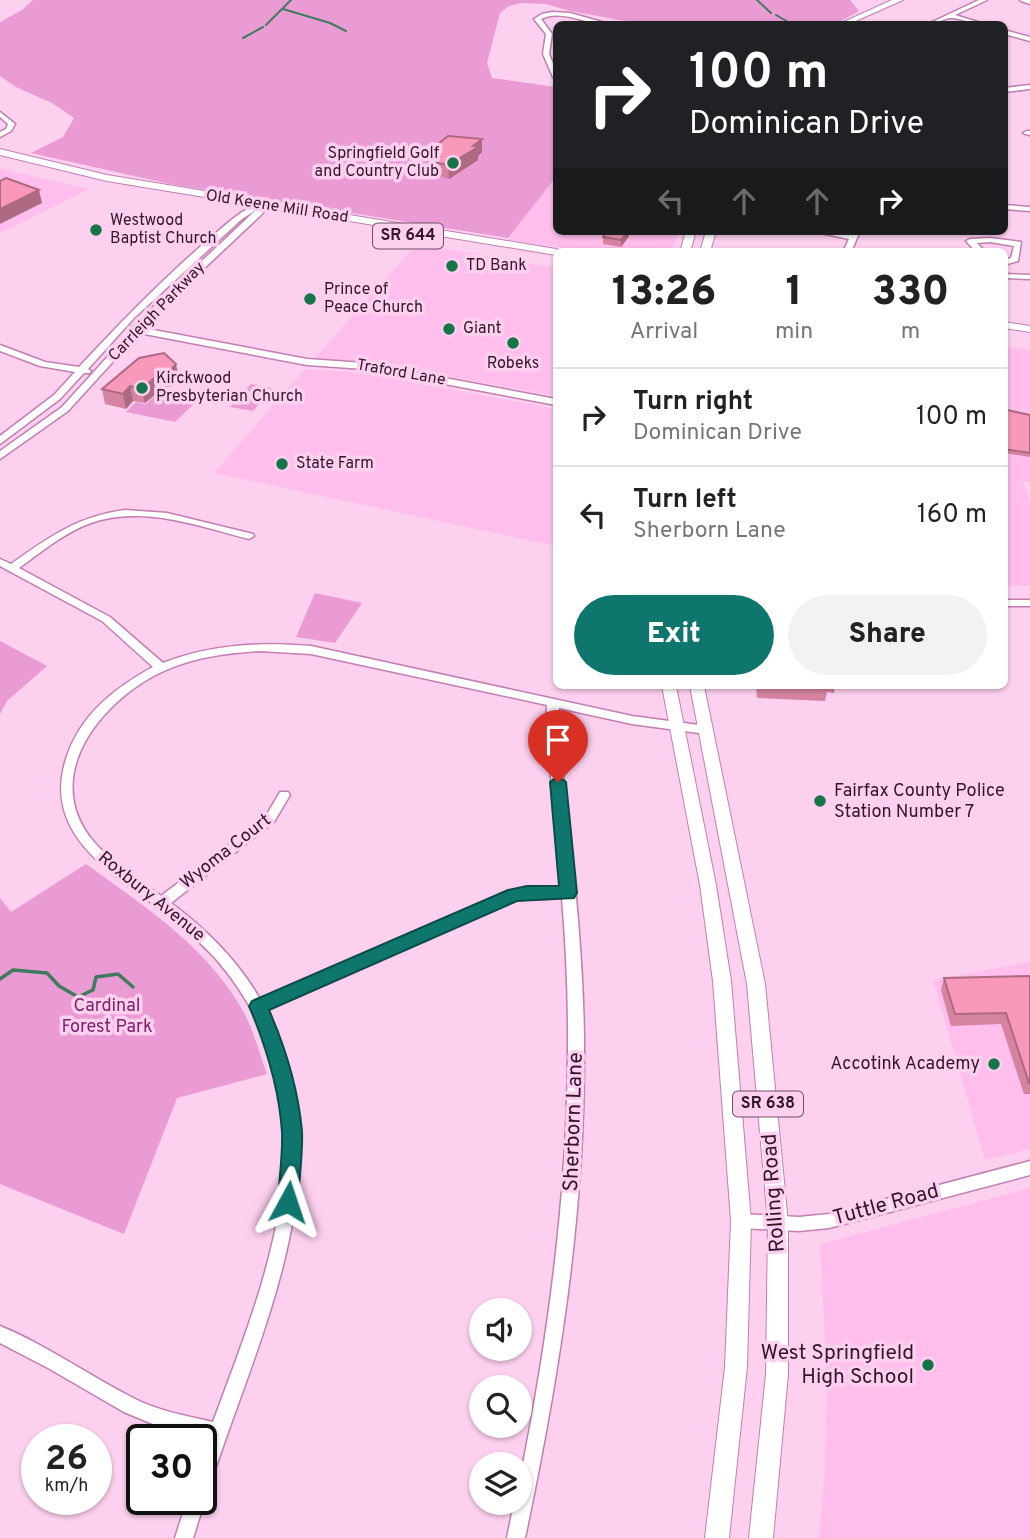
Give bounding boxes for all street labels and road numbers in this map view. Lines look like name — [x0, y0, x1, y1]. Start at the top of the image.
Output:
street label: Old Keene Mill Road — [204, 186, 350, 228]
road number: SR 644 — [373, 224, 443, 248]
street label: Carrleigh Parkway — [104, 258, 210, 366]
street label: Traford Lane — [355, 355, 447, 391]
street label: Wyoma Court — [176, 809, 276, 895]
street label: Roxbury Avenue — [93, 847, 209, 947]
street label: Sherborn Lane — [558, 1052, 590, 1192]
road number: SR 638 — [733, 1092, 803, 1116]
street label: Rolling Road — [756, 1133, 792, 1253]
street label: Tuttle Road — [830, 1178, 942, 1232]

